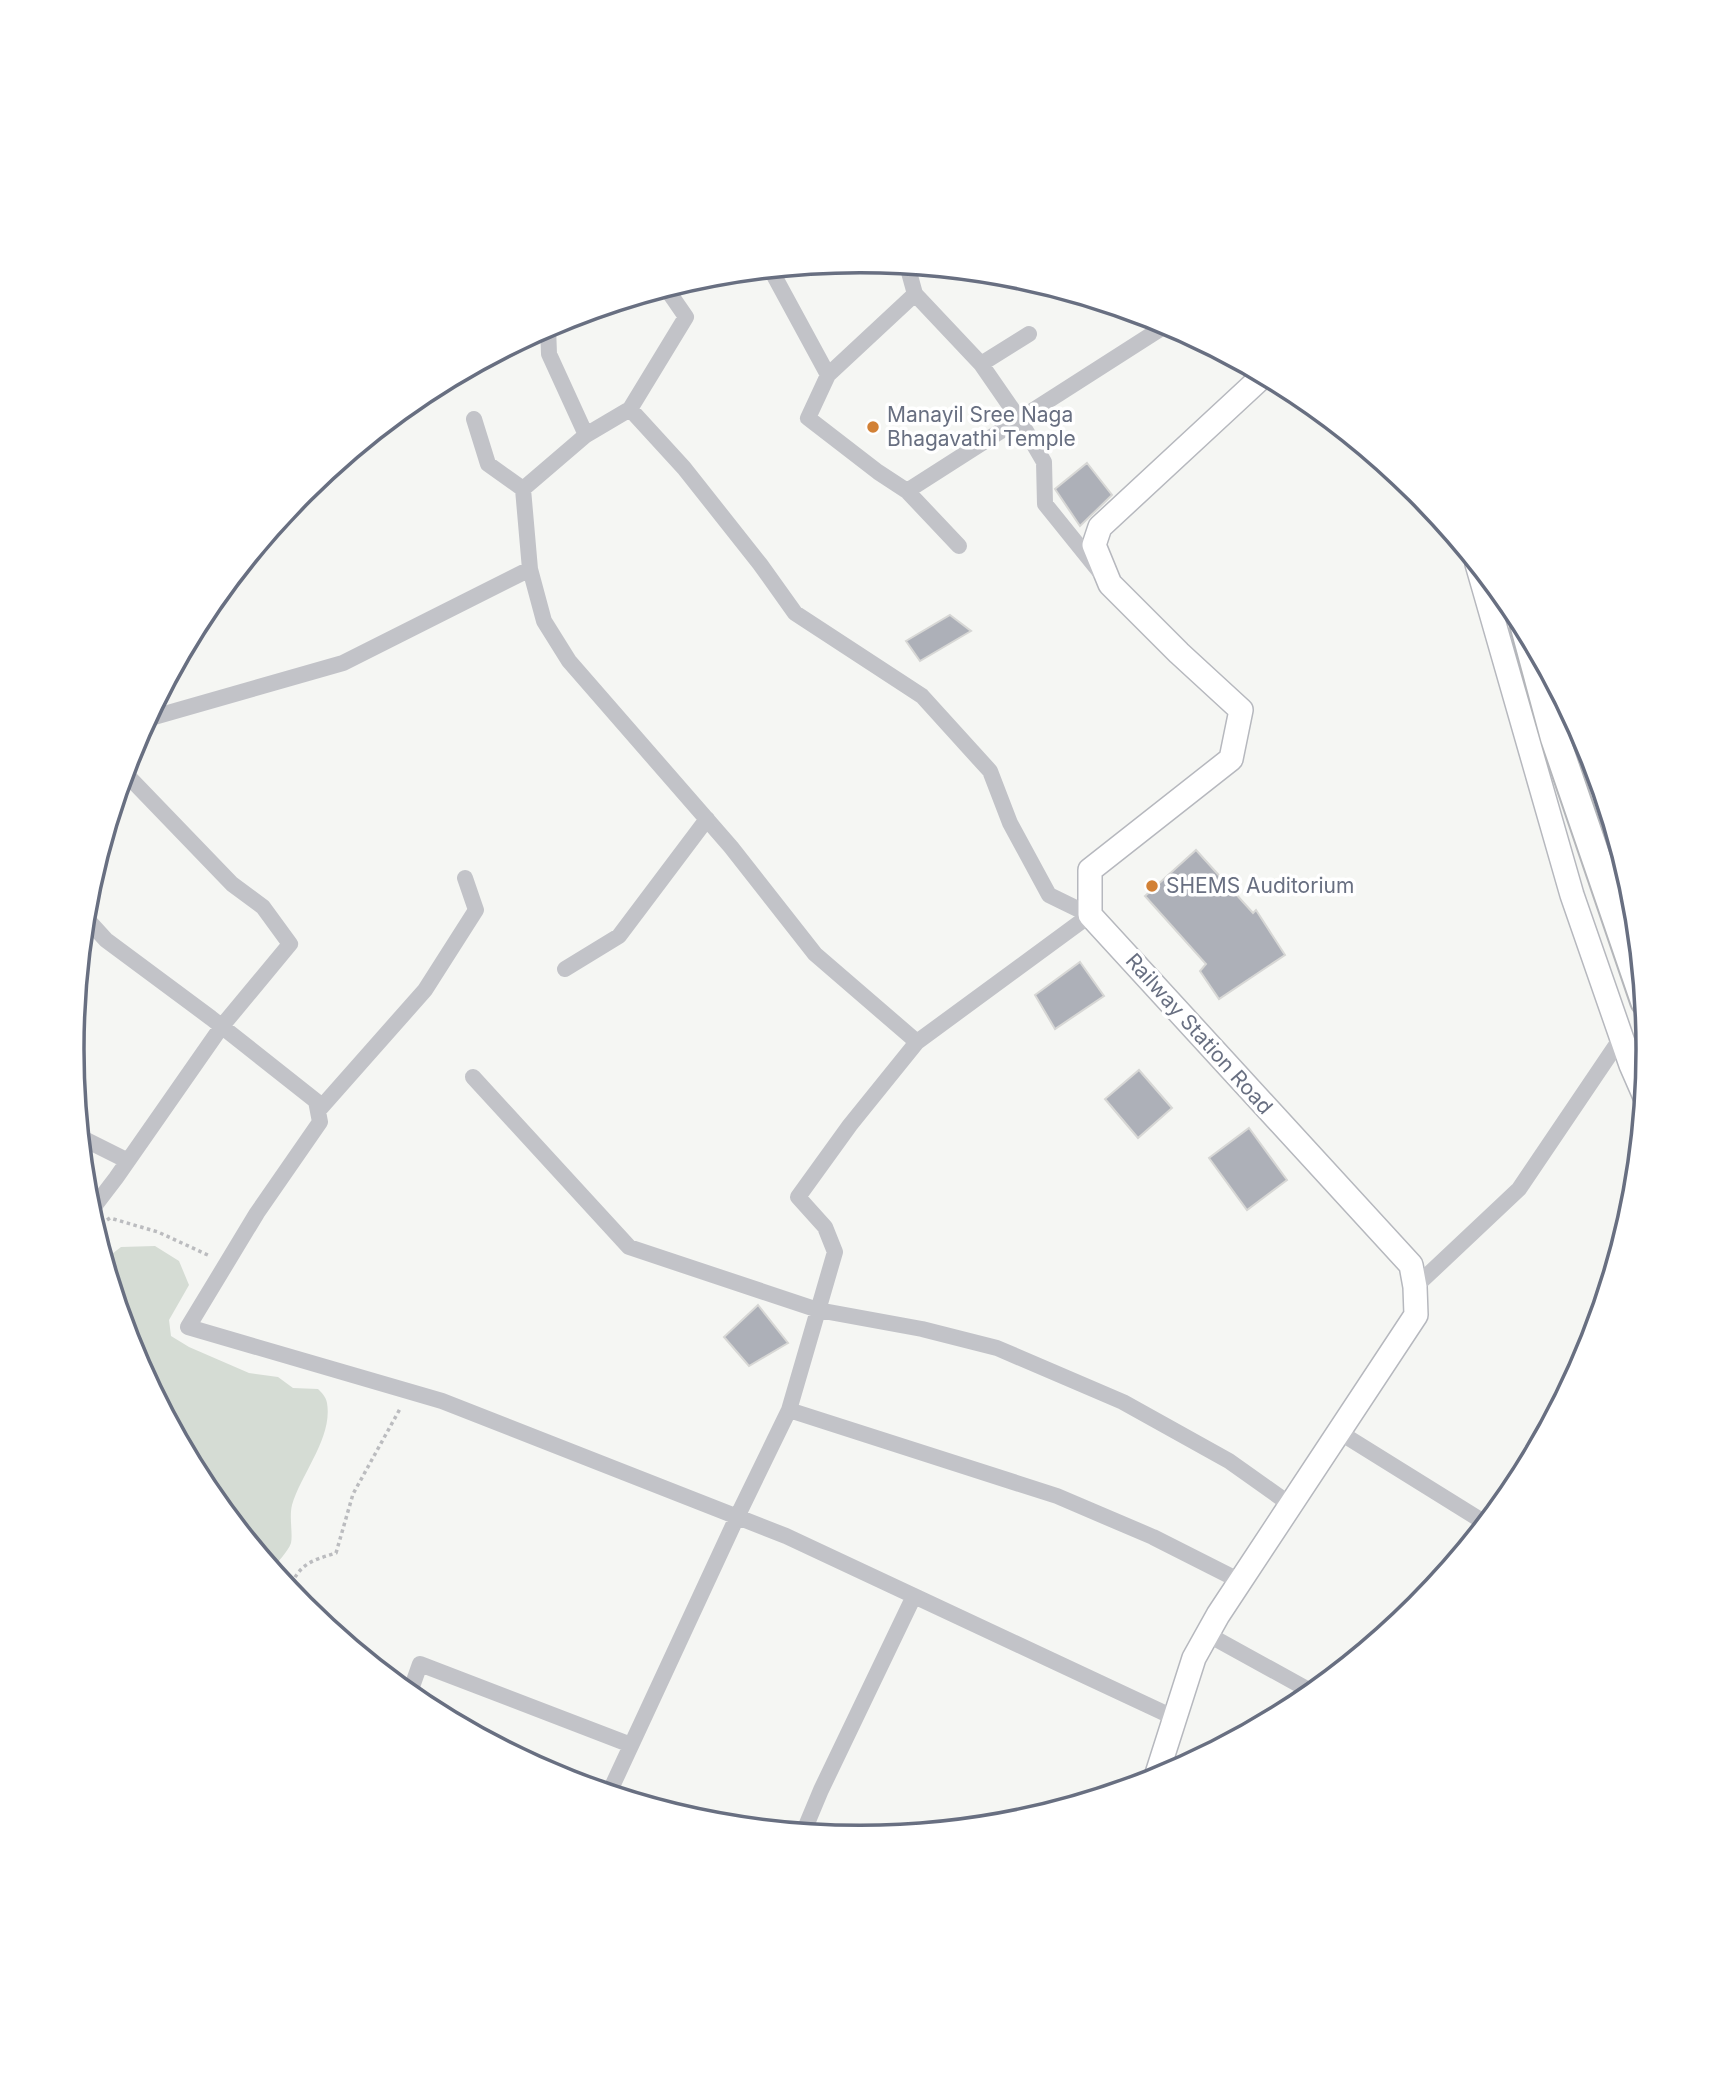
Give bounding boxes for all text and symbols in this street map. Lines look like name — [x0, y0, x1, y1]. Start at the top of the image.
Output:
place label: Manayil Sree Naga Bhagavathi Temple — [887, 402, 1076, 451]
marker: Manayil Sree Naga Bhagavathi Temple — [865, 419, 881, 435]
place label: SHEMS Auditorium — [1166, 873, 1354, 898]
marker: SHEMS Auditorium — [1144, 878, 1160, 894]
street label: Railway Station Road — [1121, 948, 1278, 1119]

